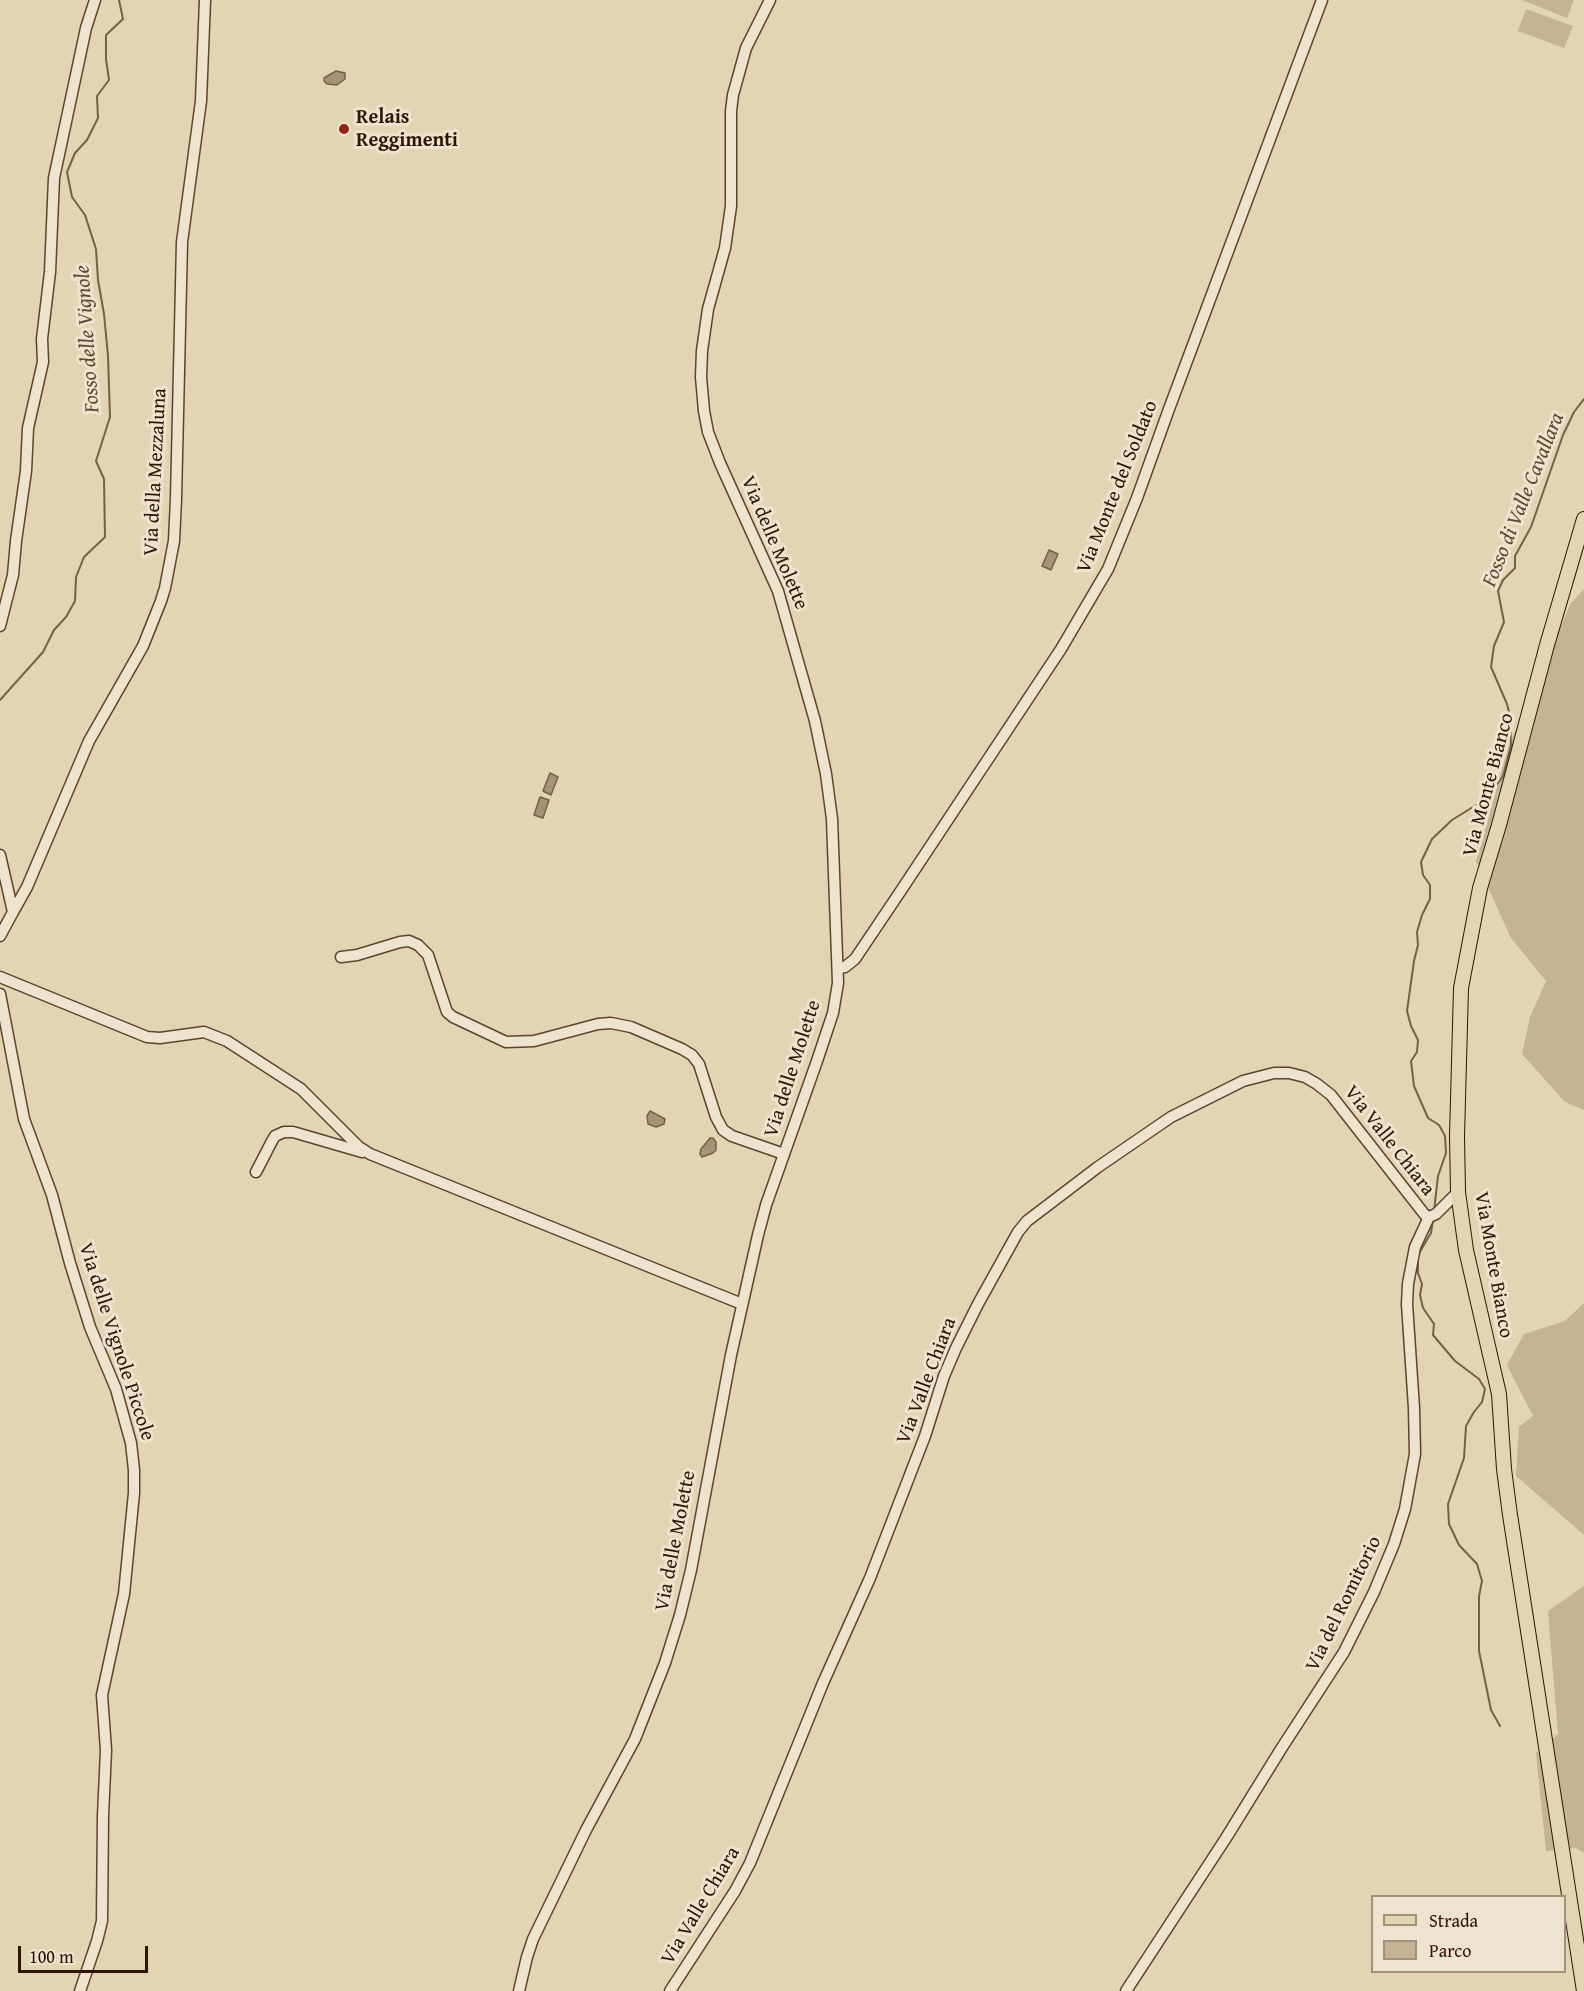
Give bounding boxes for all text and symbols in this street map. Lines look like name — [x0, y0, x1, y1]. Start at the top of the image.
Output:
place label: Relais Reggimenti — [356, 106, 458, 153]
marker: Relais Reggimenti — [337, 122, 351, 136]
water label: Fosso delle Vignole — [70, 264, 106, 414]
street label: Via della Mezzaluna — [140, 388, 172, 556]
street label: Via Monte del Soldato — [1072, 397, 1164, 577]
water label: Fosso di Valle Cavallara — [1478, 409, 1570, 591]
street label: Via delle Molette — [735, 473, 813, 613]
street label: Via Monte Bianco — [1458, 710, 1520, 860]
street label: Via delle Molette — [760, 997, 826, 1141]
street label: Via Valle Chiara — [1338, 1081, 1440, 1201]
street label: Via Monte Bianco — [1468, 1190, 1518, 1340]
street label: Via delle Vignole Piccole — [73, 1240, 159, 1444]
street label: Via Valle Chiara — [892, 1314, 962, 1448]
street label: Via delle Molette — [651, 1469, 701, 1613]
street label: Via del Romitorio — [1301, 1532, 1387, 1676]
street label: Via Valle Chiara — [656, 1843, 746, 1969]
legend — [1371, 1895, 1566, 1973]
text: Strada — [1429, 1907, 1478, 1934]
scale bar — [21, 1934, 152, 1972]
text: Parco — [1429, 1937, 1472, 1964]
text: 100 m — [29, 1943, 74, 1970]

